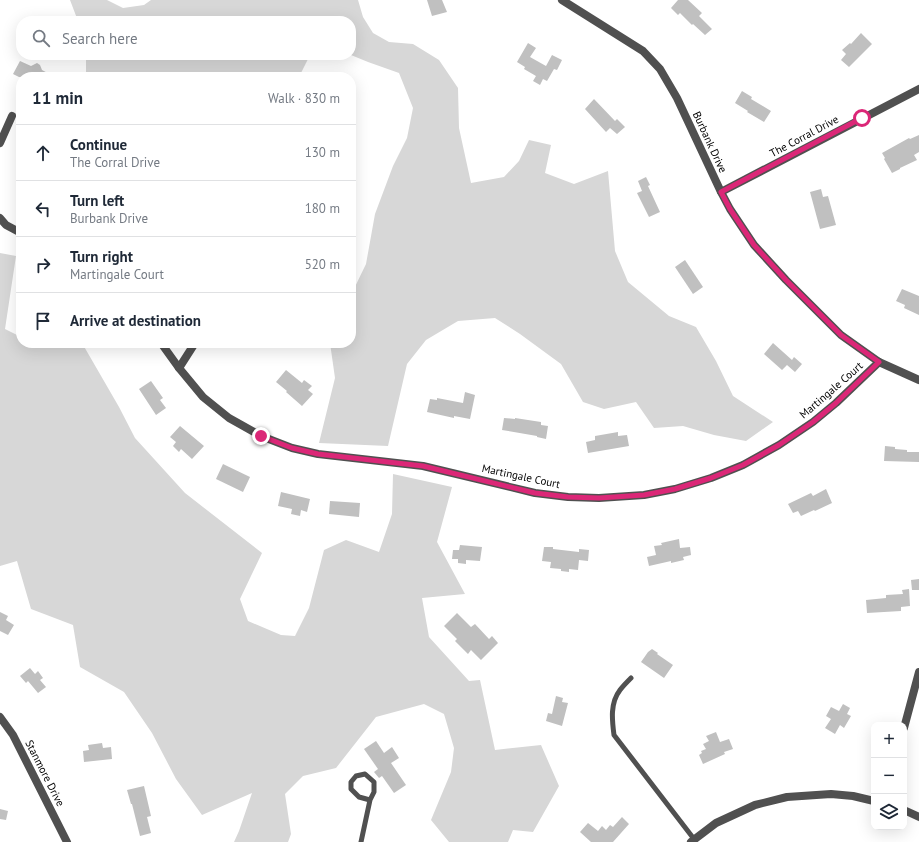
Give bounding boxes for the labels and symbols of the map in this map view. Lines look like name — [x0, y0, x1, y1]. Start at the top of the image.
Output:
street label: Burbank Drive — [690, 109, 730, 175]
route start — [853, 109, 871, 127]
street label: The Corral Drive — [767, 112, 841, 160]
street label: Martingale Court — [796, 358, 866, 421]
route end — [252, 427, 270, 445]
street label: Martingale Court — [481, 461, 562, 491]
street label: Stanmore Drive — [22, 737, 68, 809]

